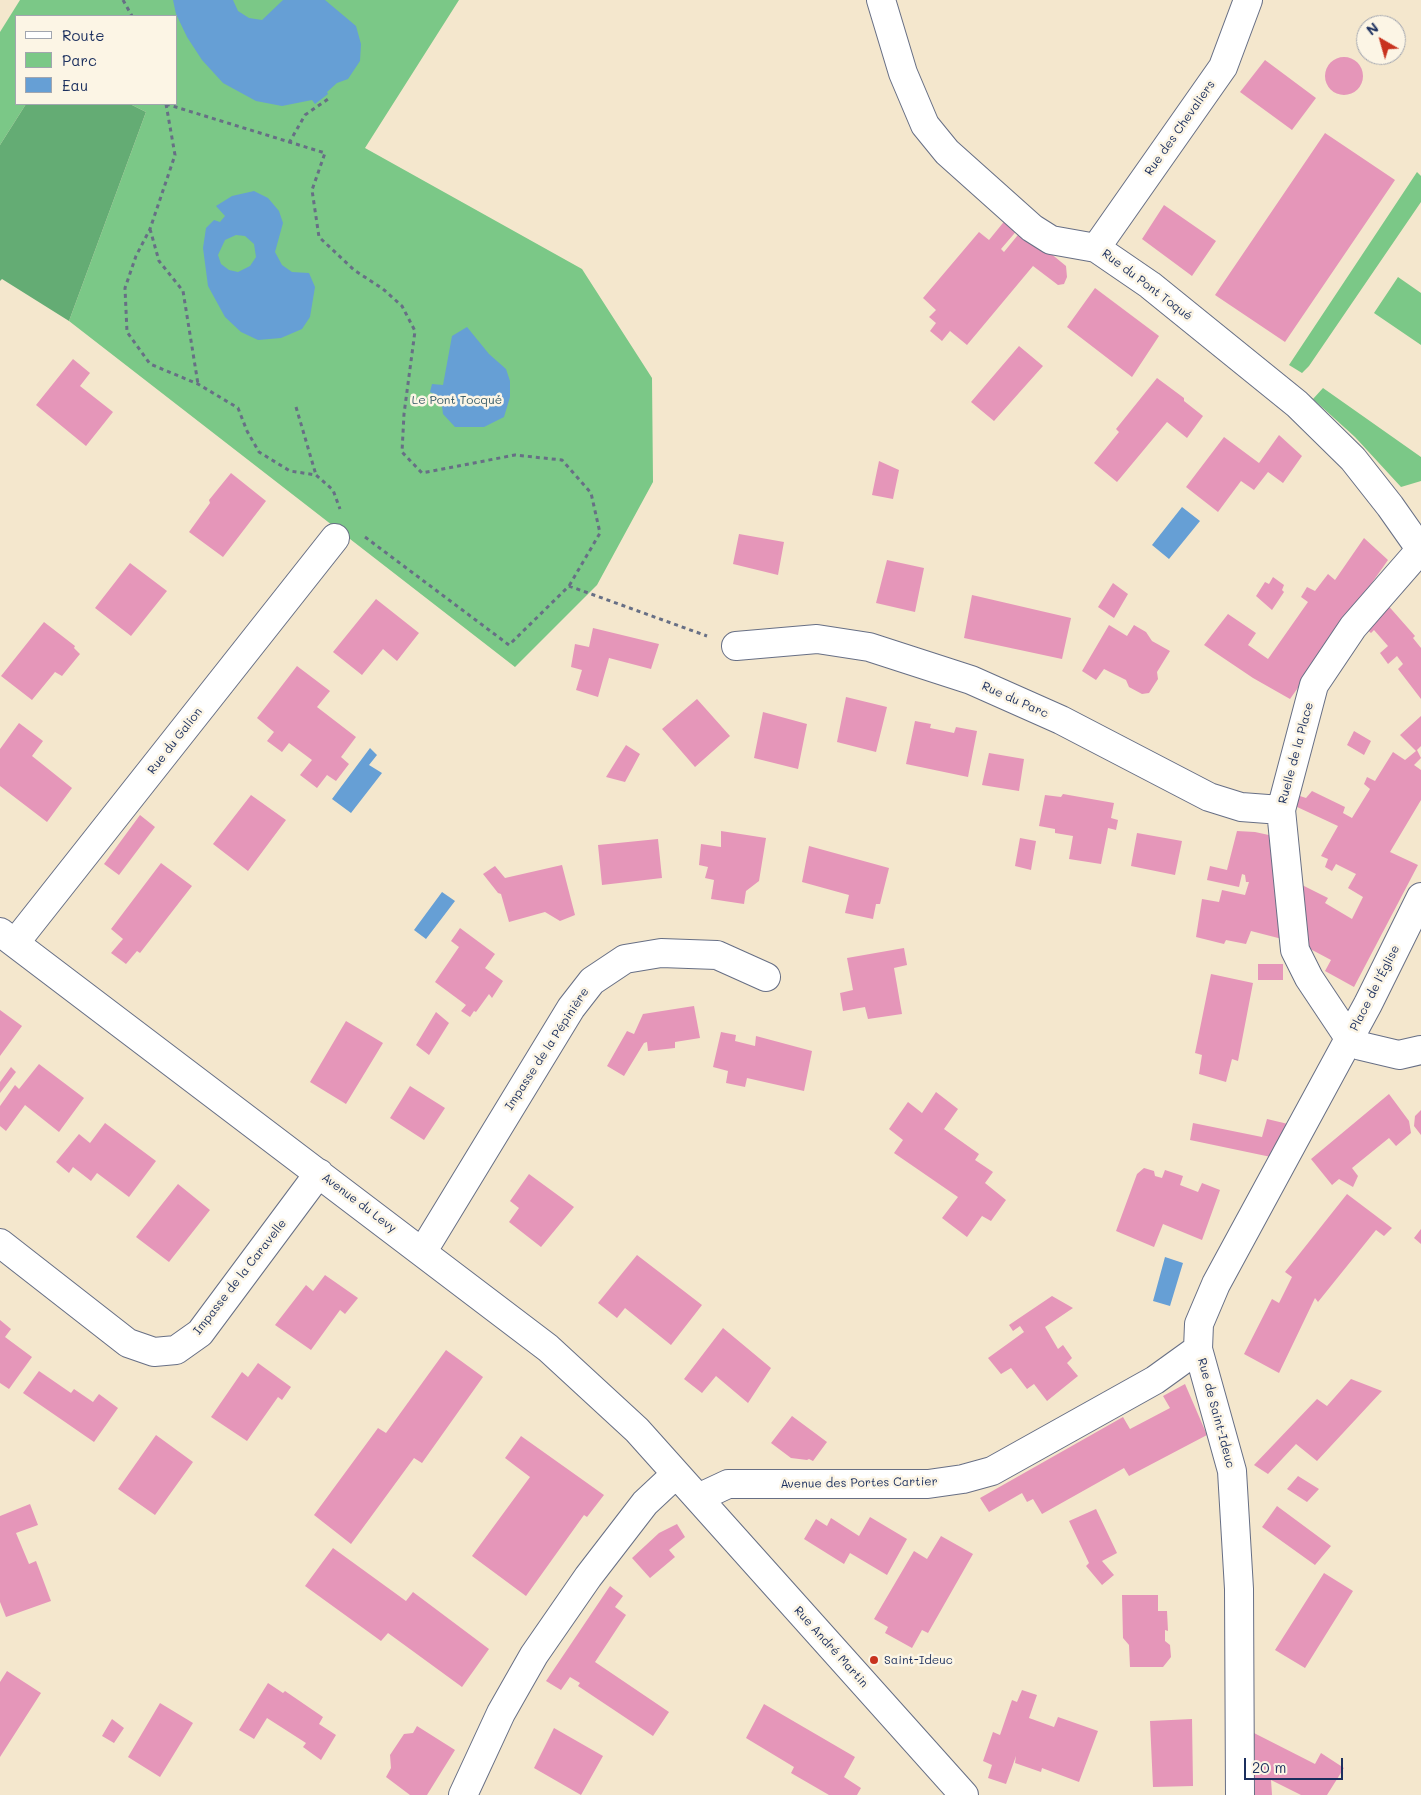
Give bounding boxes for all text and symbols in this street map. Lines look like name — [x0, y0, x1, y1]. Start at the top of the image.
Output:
legend — [15, 15, 178, 105]
north arrow — [1356, 15, 1406, 65]
text: N — [1362, 18, 1382, 39]
text: Route — [62, 25, 105, 45]
text: Parc — [62, 50, 97, 70]
text: Eau — [62, 75, 88, 95]
street label: Rue des Chevaliers — [1142, 78, 1218, 178]
street label: Rue du Pont Toqué — [1099, 246, 1195, 324]
park label: Le Pont Tocqué — [412, 393, 502, 407]
street label: Rue du Parc — [979, 679, 1051, 721]
street label: Ruelle de la Place — [1276, 701, 1316, 805]
street label: Rue du Galion — [145, 705, 205, 777]
street label: Place de l'Église — [1347, 943, 1403, 1033]
street label: Impasse de la Pépinière — [502, 985, 592, 1113]
street label: Avenue du Levy — [319, 1170, 399, 1236]
street label: Impasse de la Caravelle — [190, 1216, 290, 1338]
street label: Rue de Saint-Ideuc — [1194, 1356, 1238, 1470]
street label: Avenue des Portes Cartier — [780, 1474, 938, 1492]
street label: Rue André Martin — [791, 1604, 871, 1690]
place label: Saint-Ideuc — [884, 1653, 953, 1667]
marker: Saint-Ideuc — [868, 1654, 880, 1666]
scale bar — [1246, 1748, 1345, 1780]
text: 20 m — [1252, 1757, 1286, 1777]

